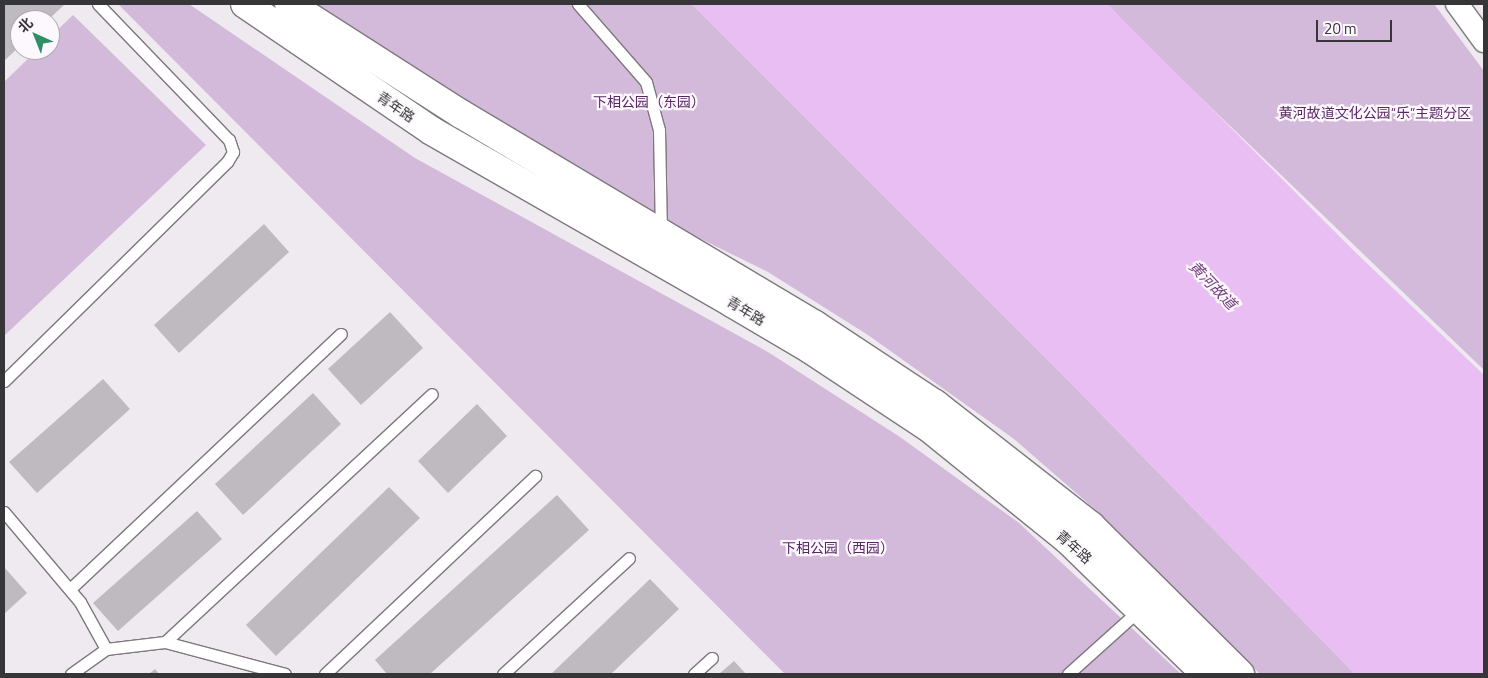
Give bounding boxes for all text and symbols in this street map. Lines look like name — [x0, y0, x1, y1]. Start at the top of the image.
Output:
north arrow — [10, 10, 60, 60]
scale bar — [1318, 10, 1394, 42]
text: 北 — [13, 12, 37, 37]
text: 20 m — [1324, 17, 1357, 40]
street label: 青年路 — [374, 88, 418, 126]
park label: 下相公园（东园） — [593, 94, 705, 110]
park label: 黄河故道文化公园“乐”主题分区 — [1279, 105, 1471, 121]
water label: 黄河故道 — [1186, 257, 1240, 313]
street label: 青年路 — [724, 293, 768, 329]
street label: 青年路 — [1053, 527, 1095, 567]
park label: 下相公园（西园） — [782, 540, 894, 556]

